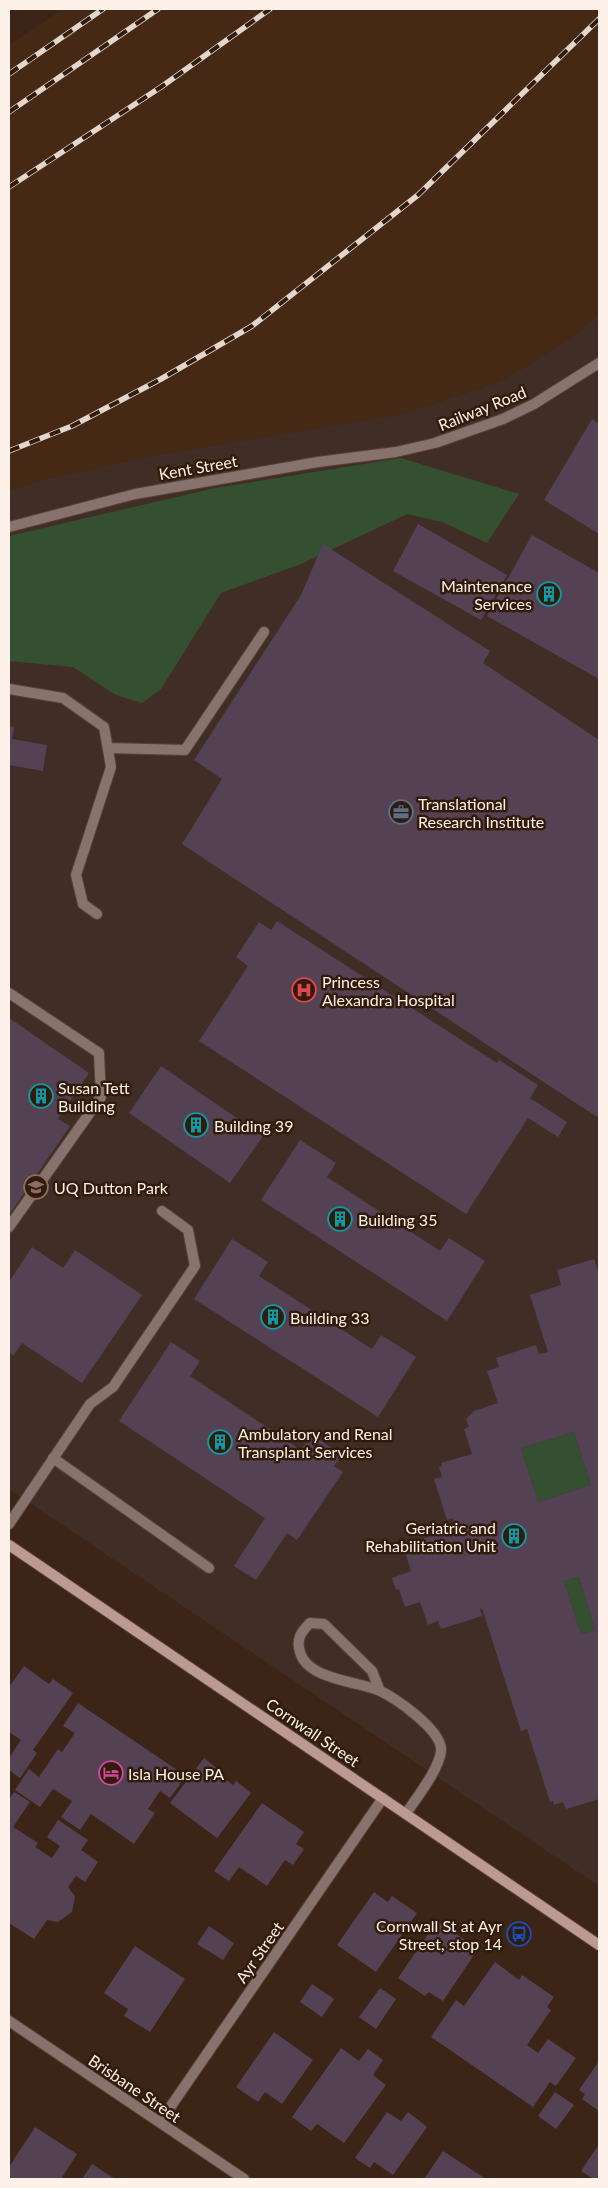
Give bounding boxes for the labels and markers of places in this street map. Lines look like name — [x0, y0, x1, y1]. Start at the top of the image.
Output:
place label: Maintenance Services — [441, 576, 532, 613]
building icon: Maintenance Services — [536, 581, 562, 607]
place label: Translational Research Institute — [418, 794, 544, 831]
office icon: Translational Research Institute — [388, 799, 414, 825]
place label: Princess Alexandra Hospital — [322, 972, 455, 1009]
hospital icon: Princess Alexandra Hospital — [291, 977, 317, 1003]
place label: Susan Tett Building — [58, 1078, 130, 1115]
building icon: Susan Tett Building — [28, 1083, 54, 1109]
building icon: Building 39 — [183, 1112, 209, 1138]
place label: Building 39 — [214, 1116, 293, 1135]
school or university icon: UQ Dutton Park — [23, 1174, 49, 1200]
place label: UQ Dutton Park — [54, 1178, 169, 1197]
building icon: Building 35 — [327, 1206, 353, 1232]
place label: Building 35 — [358, 1210, 437, 1229]
building icon: Building 33 — [260, 1304, 286, 1330]
place label: Building 33 — [290, 1308, 369, 1327]
place label: Ambulatory and Renal Transplant Services — [238, 1424, 393, 1461]
building icon: Ambulatory and Renal Transplant Services — [207, 1429, 233, 1455]
place label: Geriatric and Rehabilitation Unit — [365, 1518, 496, 1555]
building icon: Geriatric and Rehabilitation Unit — [501, 1523, 527, 1549]
hotel icon: Isla House PA — [98, 1760, 124, 1786]
place label: Isla House PA — [128, 1764, 224, 1783]
place label: Cornwall St at Ayr Street, stop 14 — [376, 1916, 502, 1953]
bus stop icon: Cornwall St at Ayr Street, stop 14 — [506, 1921, 532, 1947]

